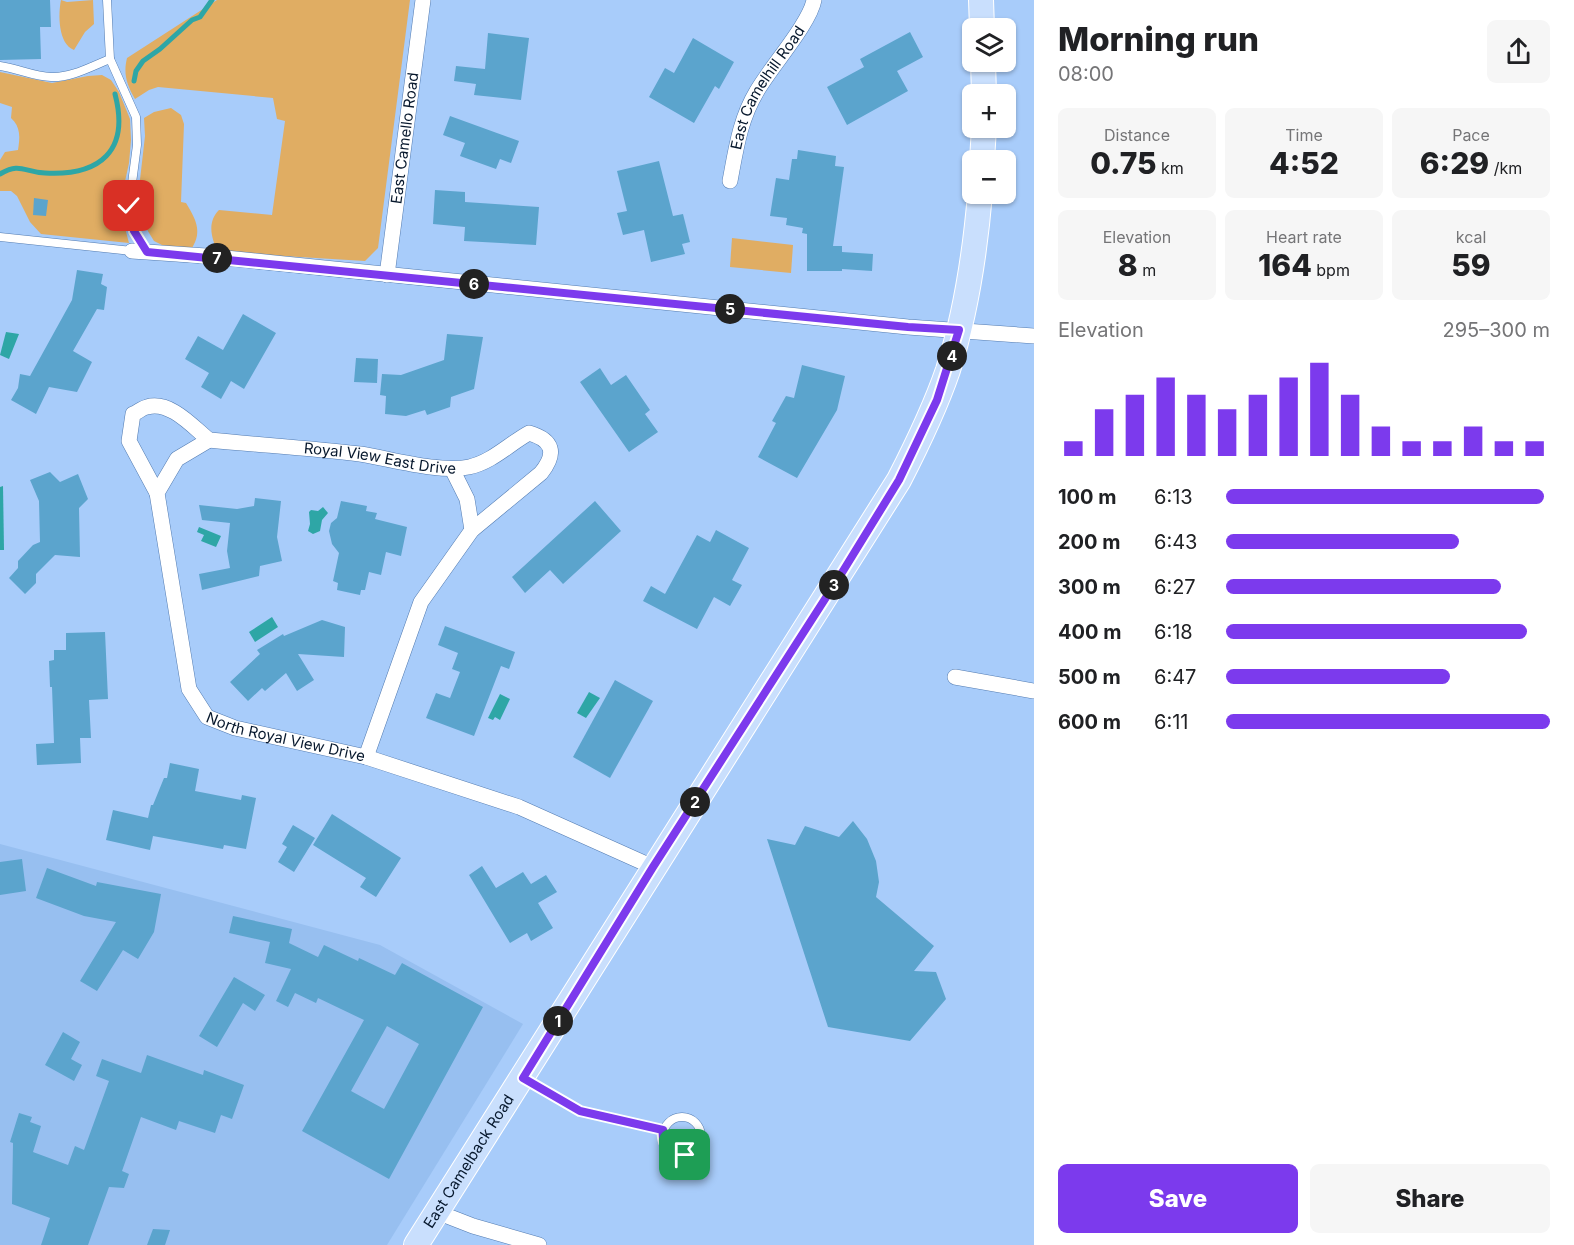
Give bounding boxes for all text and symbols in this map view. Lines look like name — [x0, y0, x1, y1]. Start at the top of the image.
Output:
map controls — [962, 18, 1016, 204]
button: layers — [962, 18, 1016, 72]
text: Morning run — [1058, 19, 1259, 59]
button: share — [1487, 20, 1550, 83]
street label: East Camelhill Road — [726, 22, 809, 151]
text: 08:00 — [1058, 62, 1114, 86]
street label: East Camello Road — [386, 71, 422, 205]
button: + — [962, 84, 1016, 138]
text: Distance — [1104, 125, 1170, 145]
text: Time — [1285, 125, 1323, 145]
text: Pace — [1452, 125, 1490, 145]
text: 0.75 — [1090, 145, 1157, 181]
text: 4:52 — [1269, 145, 1339, 181]
text: 6:29 — [1420, 145, 1489, 181]
button: − — [962, 150, 1016, 204]
text: km — [1157, 158, 1184, 178]
text: /km — [1489, 158, 1522, 178]
pin — [103, 180, 154, 231]
icon: check — [112, 189, 145, 222]
text: Elevation — [1103, 227, 1171, 247]
text: Heart rate — [1266, 227, 1342, 247]
text: kcal — [1456, 227, 1486, 247]
pin: 7 — [202, 243, 232, 273]
text: 8 — [1118, 247, 1138, 283]
text: 164 — [1258, 247, 1312, 283]
text: 59 — [1451, 247, 1491, 283]
text: 7 — [212, 248, 222, 268]
text: m — [1138, 260, 1156, 280]
text: bpm — [1312, 260, 1350, 280]
pin: 6 — [459, 269, 489, 299]
text: 6 — [469, 274, 479, 294]
pin: 5 — [715, 294, 745, 324]
text: 5 — [725, 299, 735, 319]
text: Elevation — [1058, 318, 1144, 342]
text: 295–300 m — [1443, 318, 1550, 342]
pin: 4 — [937, 341, 967, 371]
text: 4 — [947, 346, 957, 366]
street label: Royal View East Drive — [303, 438, 456, 477]
text: 100 m — [1058, 485, 1117, 509]
text: 6:13 — [1154, 485, 1193, 509]
text: 200 m — [1058, 530, 1121, 554]
text: 6:43 — [1154, 530, 1197, 554]
pin: 3 — [819, 570, 849, 600]
text: 3 — [829, 575, 839, 595]
text: 300 m — [1058, 575, 1121, 599]
text: 6:27 — [1154, 575, 1196, 599]
text: 400 m — [1058, 620, 1122, 644]
text: 6:18 — [1154, 620, 1193, 644]
text: 500 m — [1058, 665, 1121, 689]
text: 6:47 — [1154, 665, 1196, 689]
street label: North Royal View Drive — [204, 708, 367, 766]
text: 600 m — [1058, 710, 1121, 734]
text: 6:11 — [1154, 710, 1188, 734]
pin: 2 — [680, 787, 710, 817]
text: 2 — [690, 792, 700, 812]
pin: 1 — [543, 1006, 573, 1036]
text: 1 — [555, 1011, 561, 1031]
street label: East Camelback Road — [419, 1091, 518, 1231]
pin — [659, 1129, 710, 1180]
icon: arrive — [668, 1138, 701, 1171]
button: Save — [1058, 1164, 1298, 1233]
button: Share — [1310, 1164, 1550, 1233]

